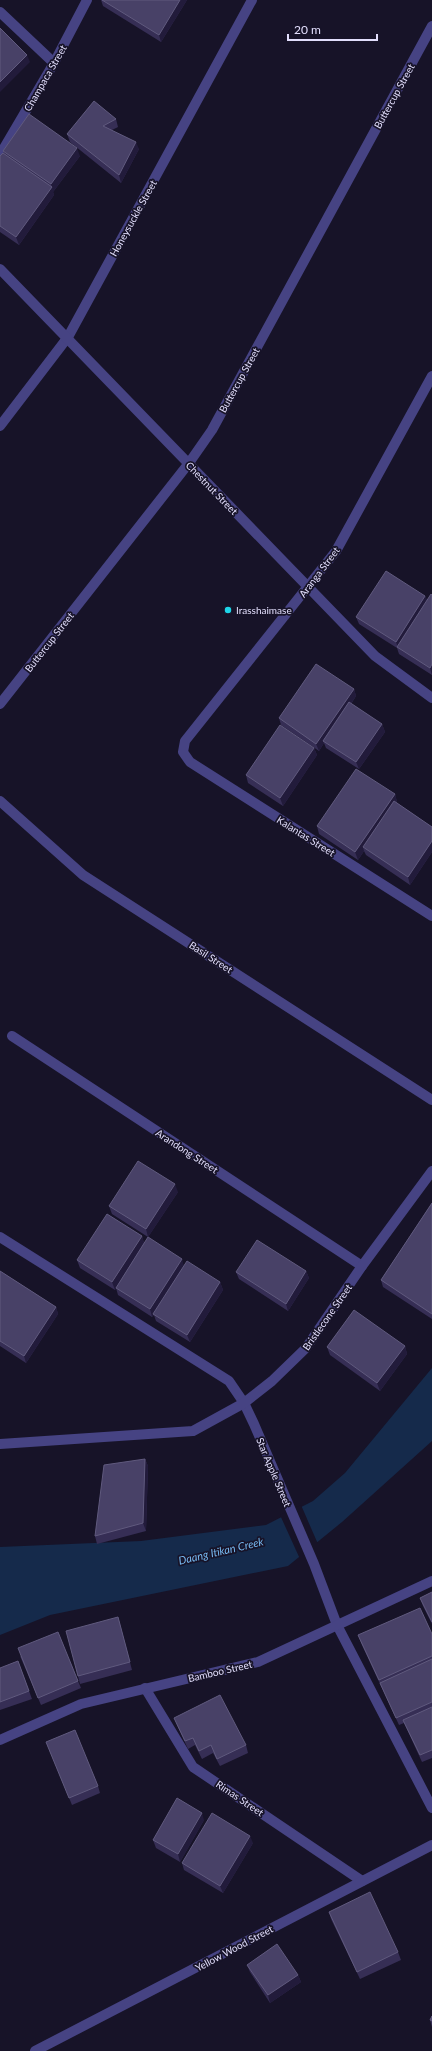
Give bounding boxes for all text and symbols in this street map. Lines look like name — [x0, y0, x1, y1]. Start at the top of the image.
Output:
scale bar — [288, 16, 377, 42]
text: 20 m — [294, 22, 321, 37]
street label: Champaca Street — [21, 42, 69, 113]
street label: Buttercup Street — [371, 61, 417, 131]
street label: Honeysuckle Street — [107, 177, 159, 258]
street label: Buttercup Street — [216, 345, 262, 415]
street label: Chestnut Street — [184, 459, 241, 517]
street label: Aranga Street — [296, 544, 342, 600]
place label: Irasshaimase — [236, 604, 292, 616]
marker: Irasshaimase — [223, 605, 233, 615]
street label: Buttercup Street — [22, 609, 76, 674]
street label: Kalantas Street — [275, 813, 338, 859]
street label: Basil Street — [187, 939, 235, 976]
street label: Arandong Street — [154, 1126, 221, 1176]
street label: Bristlecone Street — [300, 1281, 355, 1352]
street label: Star Apple Street — [254, 1436, 294, 1509]
water label: Daang Itikan Creek — [177, 1534, 265, 1567]
street label: Bamboo Street — [187, 1658, 254, 1684]
street label: Rimas Street — [214, 1778, 267, 1819]
street label: Yellow Wood Street — [193, 1922, 275, 1974]

